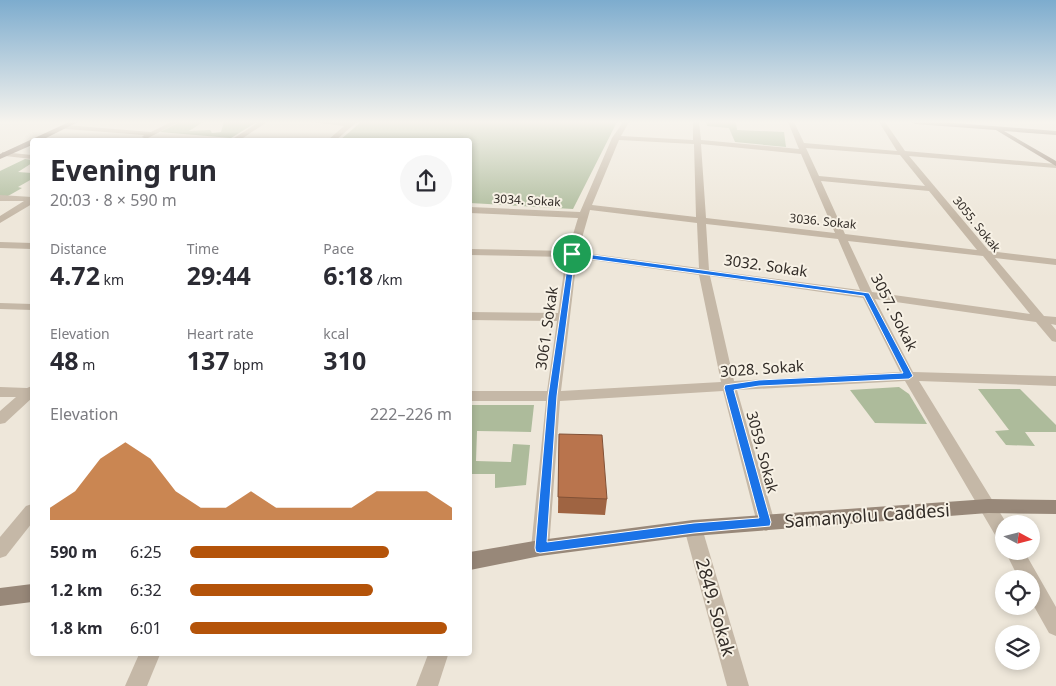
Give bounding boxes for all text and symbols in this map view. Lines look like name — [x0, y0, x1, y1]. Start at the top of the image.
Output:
text: Evening run — [50, 151, 217, 189]
button: share — [400, 155, 452, 207]
text: 20:03 · 8 × 590 m — [50, 189, 177, 211]
street label: 3034. Sokak — [493, 190, 562, 210]
street label: 3055. Sokak — [949, 193, 1005, 256]
street label: 3036. Sokak — [789, 209, 858, 233]
pin — [551, 233, 593, 275]
text: Distance — [50, 239, 107, 258]
text: Time — [187, 239, 219, 258]
text: Pace — [323, 239, 354, 258]
icon: arrive — [558, 240, 586, 268]
street label: 3032. Sokak — [723, 249, 809, 281]
text: 4.72 — [50, 258, 100, 292]
text: 29:44 — [187, 258, 251, 292]
text: 6:18 — [323, 258, 373, 292]
text: km — [100, 270, 124, 289]
text: /km — [373, 270, 403, 289]
street label: 3057. Sokak — [867, 270, 923, 354]
street label: 3061. Sokak — [530, 285, 562, 371]
text: Elevation — [50, 324, 110, 343]
text: Heart rate — [187, 324, 254, 343]
text: kcal — [323, 324, 349, 343]
text: 48 — [50, 343, 79, 377]
text: 137 — [187, 343, 230, 377]
text: 310 — [323, 343, 366, 377]
text: m — [79, 355, 95, 374]
text: bpm — [230, 355, 264, 374]
street label: 3028. Sokak — [719, 355, 805, 381]
text: Elevation — [50, 403, 118, 425]
text: 222–226 m — [370, 403, 452, 425]
street label: 3059. Sokak — [742, 409, 784, 495]
street label: Samanyolu Caddesi — [784, 497, 950, 533]
north arrow — [995, 515, 1040, 560]
map controls — [995, 515, 1040, 670]
text: 590 m — [50, 541, 97, 563]
text: 6:25 — [130, 541, 162, 563]
street label: 2849. Sokak — [691, 555, 742, 659]
button: locate — [995, 570, 1040, 615]
text: 1.2 km — [50, 579, 102, 601]
text: 6:32 — [130, 579, 162, 601]
text: 1.8 km — [50, 617, 102, 639]
text: 6:01 — [130, 617, 162, 639]
button: layers — [995, 625, 1040, 670]

